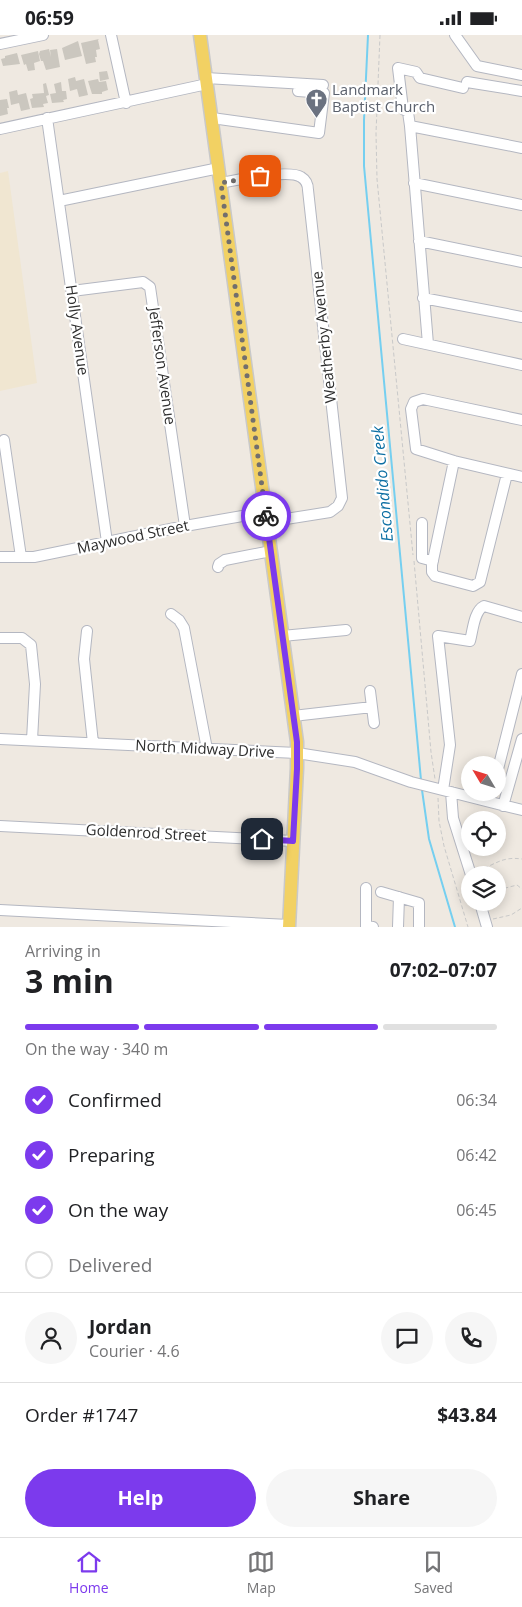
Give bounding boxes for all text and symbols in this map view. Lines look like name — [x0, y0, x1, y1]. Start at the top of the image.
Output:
text: 06:59 — [25, 5, 74, 31]
place label: Landmark Baptist Church — [332, 79, 435, 116]
church icon: Landmark Baptist Church — [304, 87, 328, 118]
pin — [239, 155, 281, 197]
icon: bag — [246, 162, 274, 190]
street label: Weatherby Avenue — [306, 270, 340, 404]
street label: Holly Avenue — [62, 283, 94, 376]
street label: Jefferson Avenue — [145, 304, 181, 426]
water label: Escondido Creek — [366, 424, 398, 543]
courier — [241, 491, 291, 541]
icon: bike — [252, 502, 280, 530]
street label: Maywood Street — [75, 514, 191, 558]
street label: North Midway Drive — [135, 734, 275, 762]
north arrow — [461, 756, 506, 801]
map controls — [461, 756, 506, 911]
button: locate — [461, 811, 506, 856]
pin — [241, 818, 283, 860]
street label: Goldenrod Street — [85, 819, 207, 845]
icon: home — [248, 825, 276, 853]
button: layers — [461, 866, 506, 911]
text: Arriving in — [25, 940, 101, 962]
text: 07:02–07:07 — [390, 957, 497, 983]
text: 3 min — [25, 959, 114, 1002]
text: On the way · 340 m — [25, 1038, 168, 1060]
icon: check — [25, 1086, 53, 1114]
text: Confirmed — [68, 1087, 162, 1113]
text: 06:34 — [456, 1089, 497, 1111]
icon: check — [25, 1141, 53, 1169]
text: Preparing — [68, 1142, 155, 1168]
text: 06:42 — [456, 1144, 497, 1166]
icon: check — [25, 1196, 53, 1224]
text: On the way — [68, 1197, 168, 1223]
text: 06:45 — [456, 1199, 497, 1221]
text: Delivered — [68, 1252, 152, 1278]
button: person — [25, 1312, 77, 1364]
button: chat — [381, 1312, 433, 1364]
button: phone — [445, 1312, 497, 1364]
text: Jordan — [89, 1314, 152, 1340]
text: Courier · 4.6 — [89, 1340, 180, 1362]
text: Order #1747 — [25, 1402, 138, 1428]
text: $43.84 — [437, 1402, 497, 1428]
button: Help — [25, 1469, 256, 1527]
button: Share — [266, 1469, 497, 1527]
tab: Home — [69, 1548, 109, 1597]
tab: Map — [247, 1548, 276, 1597]
tab: Saved — [414, 1548, 453, 1597]

